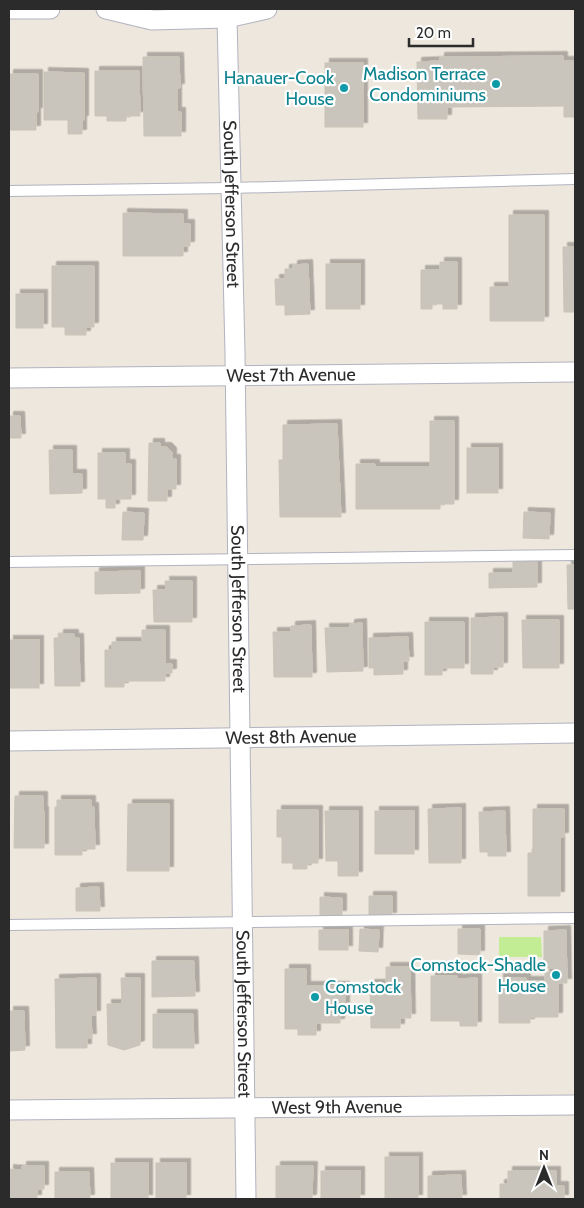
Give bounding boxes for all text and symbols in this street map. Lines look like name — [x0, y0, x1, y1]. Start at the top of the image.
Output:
scale bar — [409, 15, 473, 47]
text: 20 m — [416, 24, 451, 42]
place label: Madison Terrace Condominiums — [363, 63, 486, 106]
place label: Hanauer-Cook House — [224, 67, 335, 110]
marker: Madison Terrace Condominiums — [490, 78, 502, 90]
marker: Hanauer-Cook House — [338, 82, 350, 94]
street label: South Jefferson Street — [218, 120, 244, 288]
street label: West 7th Avenue — [226, 363, 356, 387]
street label: South Jefferson Street — [226, 525, 250, 693]
street label: West 8th Avenue — [225, 725, 357, 749]
street label: South Jefferson Street — [232, 930, 256, 1098]
place label: Comstock-Shadle House — [411, 954, 546, 997]
marker: Comstock-Shadle House — [550, 969, 562, 981]
place label: Comstock House — [325, 976, 402, 1019]
marker: Comstock House — [309, 991, 321, 1003]
street label: West 9th Avenue — [272, 1096, 402, 1119]
north arrow — [519, 1143, 569, 1193]
text: N — [539, 1146, 549, 1164]

